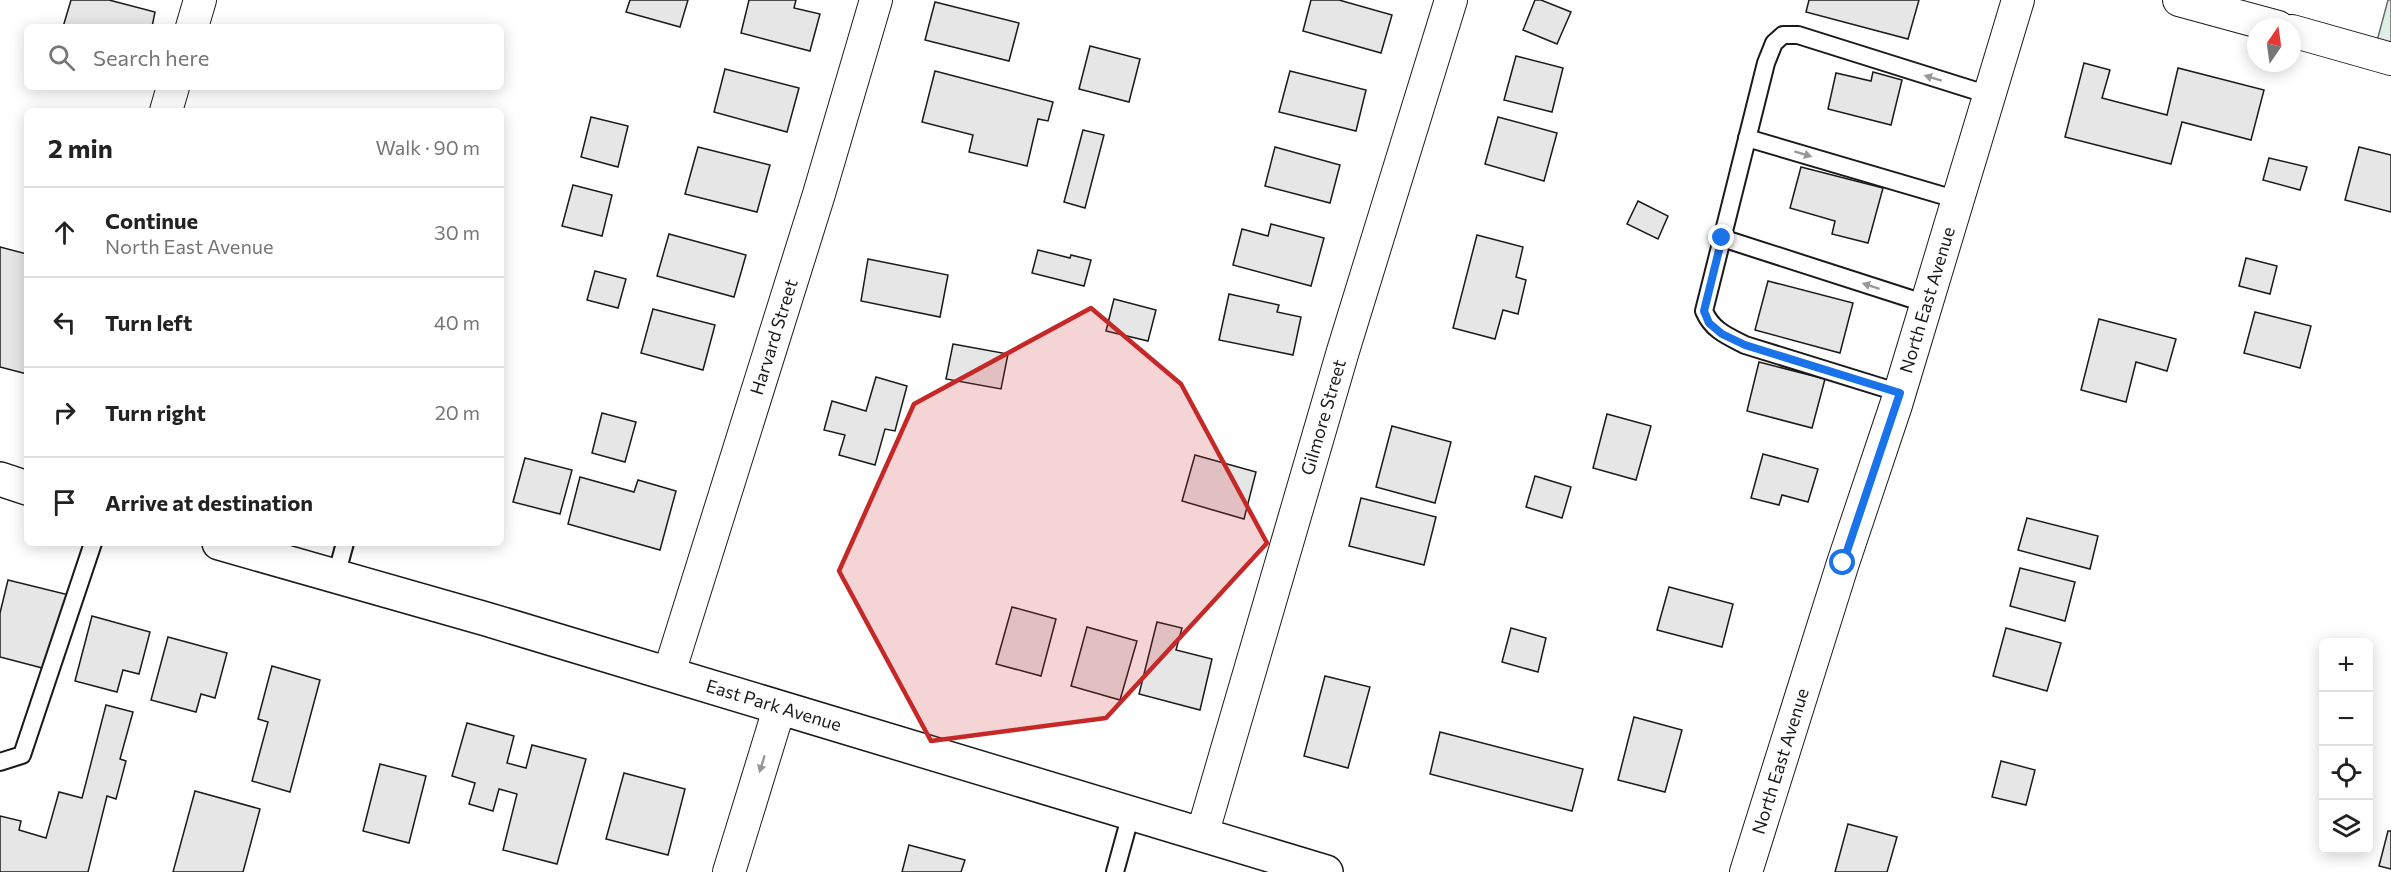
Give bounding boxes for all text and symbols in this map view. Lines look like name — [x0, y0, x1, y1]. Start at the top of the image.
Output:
north arrow — [2247, 18, 2301, 72]
search box — [24, 24, 504, 90]
icon: search — [45, 41, 78, 74]
text: Search here — [93, 44, 209, 71]
one-way arrow — [1924, 73, 1942, 82]
text: 2 min — [48, 132, 113, 163]
text: Walk · 90 m — [375, 135, 480, 159]
one-way arrow — [1794, 150, 1812, 159]
text: Continue — [105, 207, 198, 234]
icon: ahead — [48, 216, 81, 249]
text: 30 m — [434, 220, 480, 244]
route end — [1708, 224, 1734, 250]
street label: North East Avenue — [1894, 224, 1959, 376]
text: North East Avenue — [105, 234, 274, 258]
street label: Harvard Street — [745, 276, 802, 397]
one-way arrow — [1862, 281, 1880, 291]
icon: left — [48, 306, 81, 339]
text: Turn left — [105, 309, 192, 336]
text: 40 m — [434, 310, 480, 334]
street label: Gilmore Street — [1295, 357, 1350, 478]
icon: right — [48, 396, 81, 429]
text: Turn right — [105, 399, 206, 426]
text: 20 m — [435, 400, 480, 424]
icon: arrive — [48, 486, 81, 519]
text: Arrive at destination — [105, 489, 313, 516]
route start — [1829, 549, 1855, 575]
map controls — [2319, 638, 2373, 854]
button: + — [2319, 638, 2373, 692]
street label: East Park Avenue — [704, 674, 844, 735]
street label: North East Avenue — [1747, 685, 1813, 837]
button: − — [2319, 692, 2373, 746]
button: locate — [2319, 746, 2373, 800]
one-way arrow — [757, 756, 766, 774]
button: layers — [2319, 800, 2373, 854]

